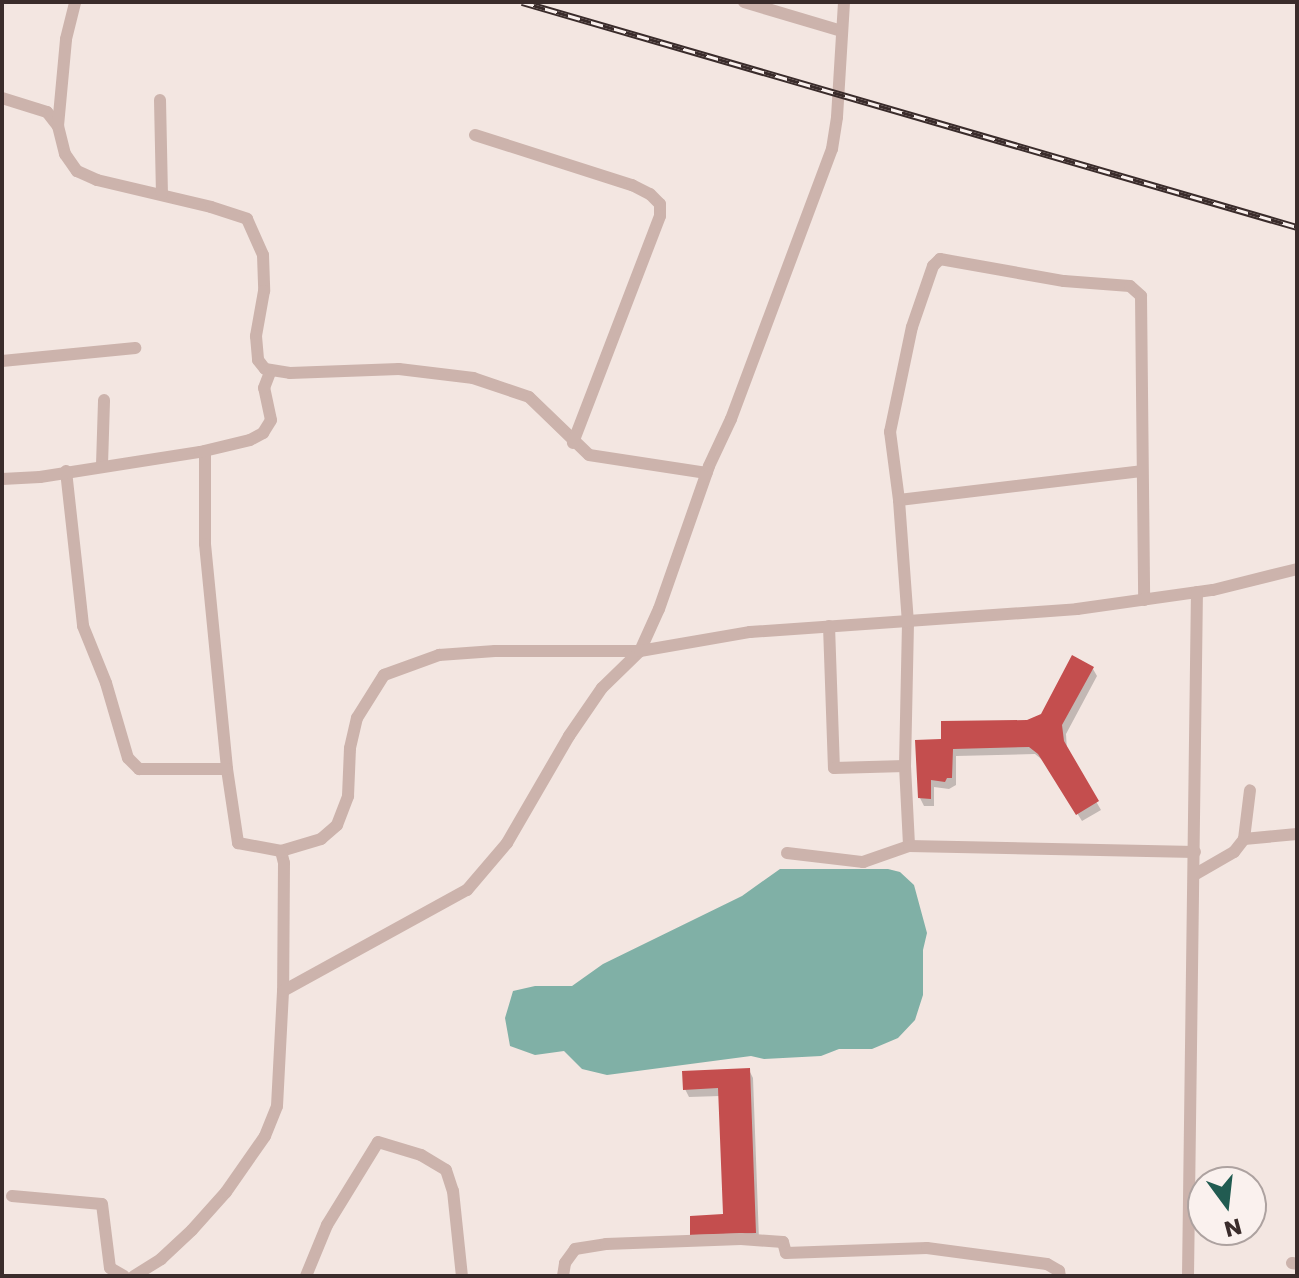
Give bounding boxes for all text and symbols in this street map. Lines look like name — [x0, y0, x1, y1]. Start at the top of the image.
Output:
north arrow — [1187, 1166, 1267, 1246]
text: N — [1221, 1211, 1245, 1245]

